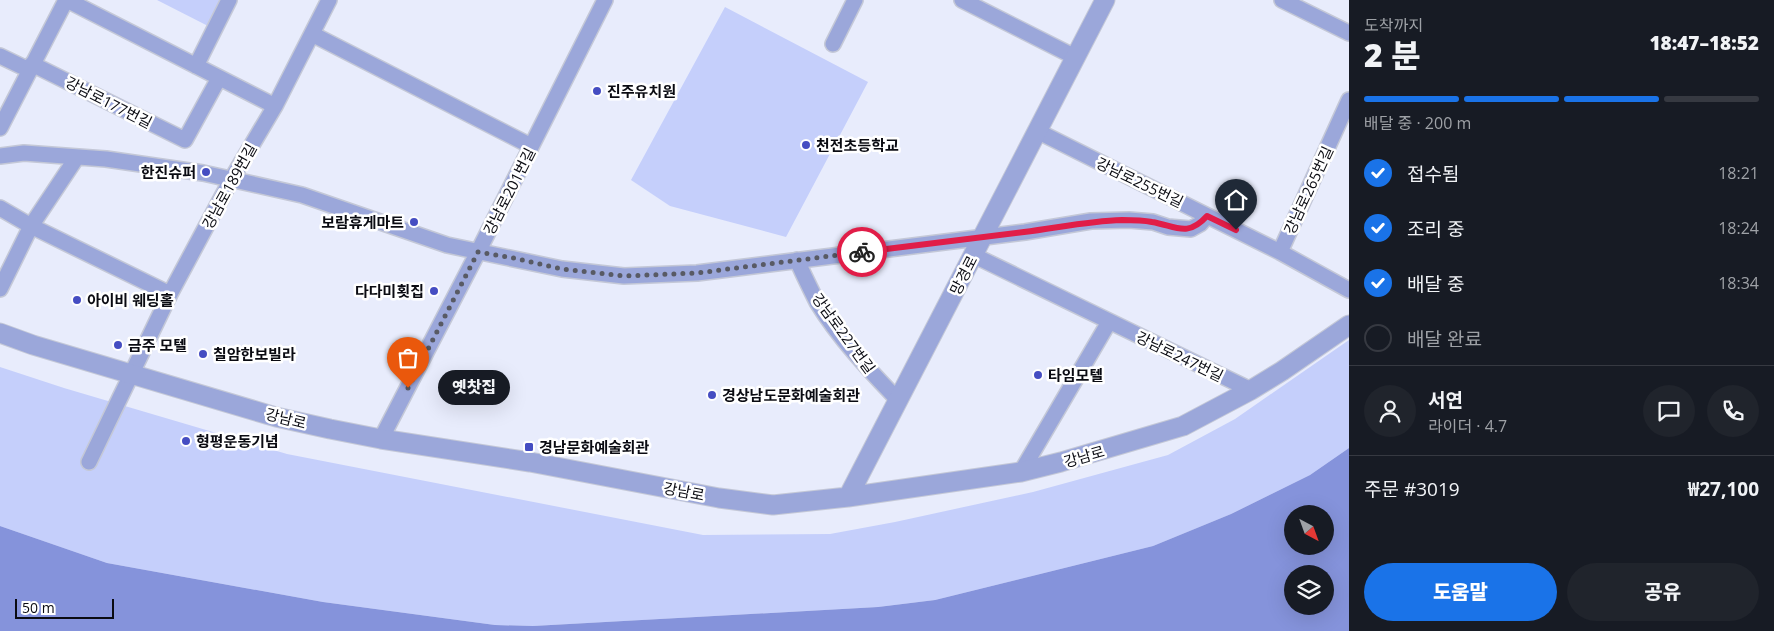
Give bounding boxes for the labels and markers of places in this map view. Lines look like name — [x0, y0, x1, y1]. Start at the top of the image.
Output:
place label: 진주유치원 — [607, 81, 676, 101]
marker: 진주유치원 — [591, 85, 603, 97]
place label: 천전초등학교 — [816, 135, 899, 155]
marker: 천전초등학교 — [800, 139, 812, 151]
place label: 한진슈퍼 — [141, 162, 196, 182]
marker: 한진슈퍼 — [200, 166, 212, 178]
pin — [1215, 179, 1257, 230]
place label: 보람휴게마트 — [321, 212, 404, 232]
marker: 보람휴게마트 — [408, 216, 420, 228]
place label: 다다미횟집 — [355, 281, 424, 301]
marker: 다다미횟집 — [428, 285, 440, 297]
place label: 아이비 웨딩홀 — [87, 290, 174, 310]
marker: 아이비 웨딩홀 — [71, 294, 83, 306]
place label: 금주 모텔 — [128, 335, 187, 355]
pin — [387, 337, 429, 388]
marker: 금주 모텔 — [112, 339, 124, 351]
place label: 칠암한보빌라 — [213, 344, 296, 364]
marker: 칠암한보빌라 — [197, 348, 209, 360]
place label: 타임모텔 — [1048, 365, 1103, 385]
marker: 타임모텔 — [1032, 369, 1044, 381]
callout: 옛찻집 — [438, 370, 510, 406]
place label: 경상남도문화예술회관 — [722, 385, 860, 405]
marker: 경상남도문화예술회관 — [706, 389, 718, 401]
place label: 형평운동기념 — [196, 431, 279, 451]
marker: 형평운동기념 — [180, 435, 192, 447]
place label: 경남문화예술회관 — [539, 437, 650, 457]
marker: 경남문화예술회관 — [523, 441, 535, 453]

